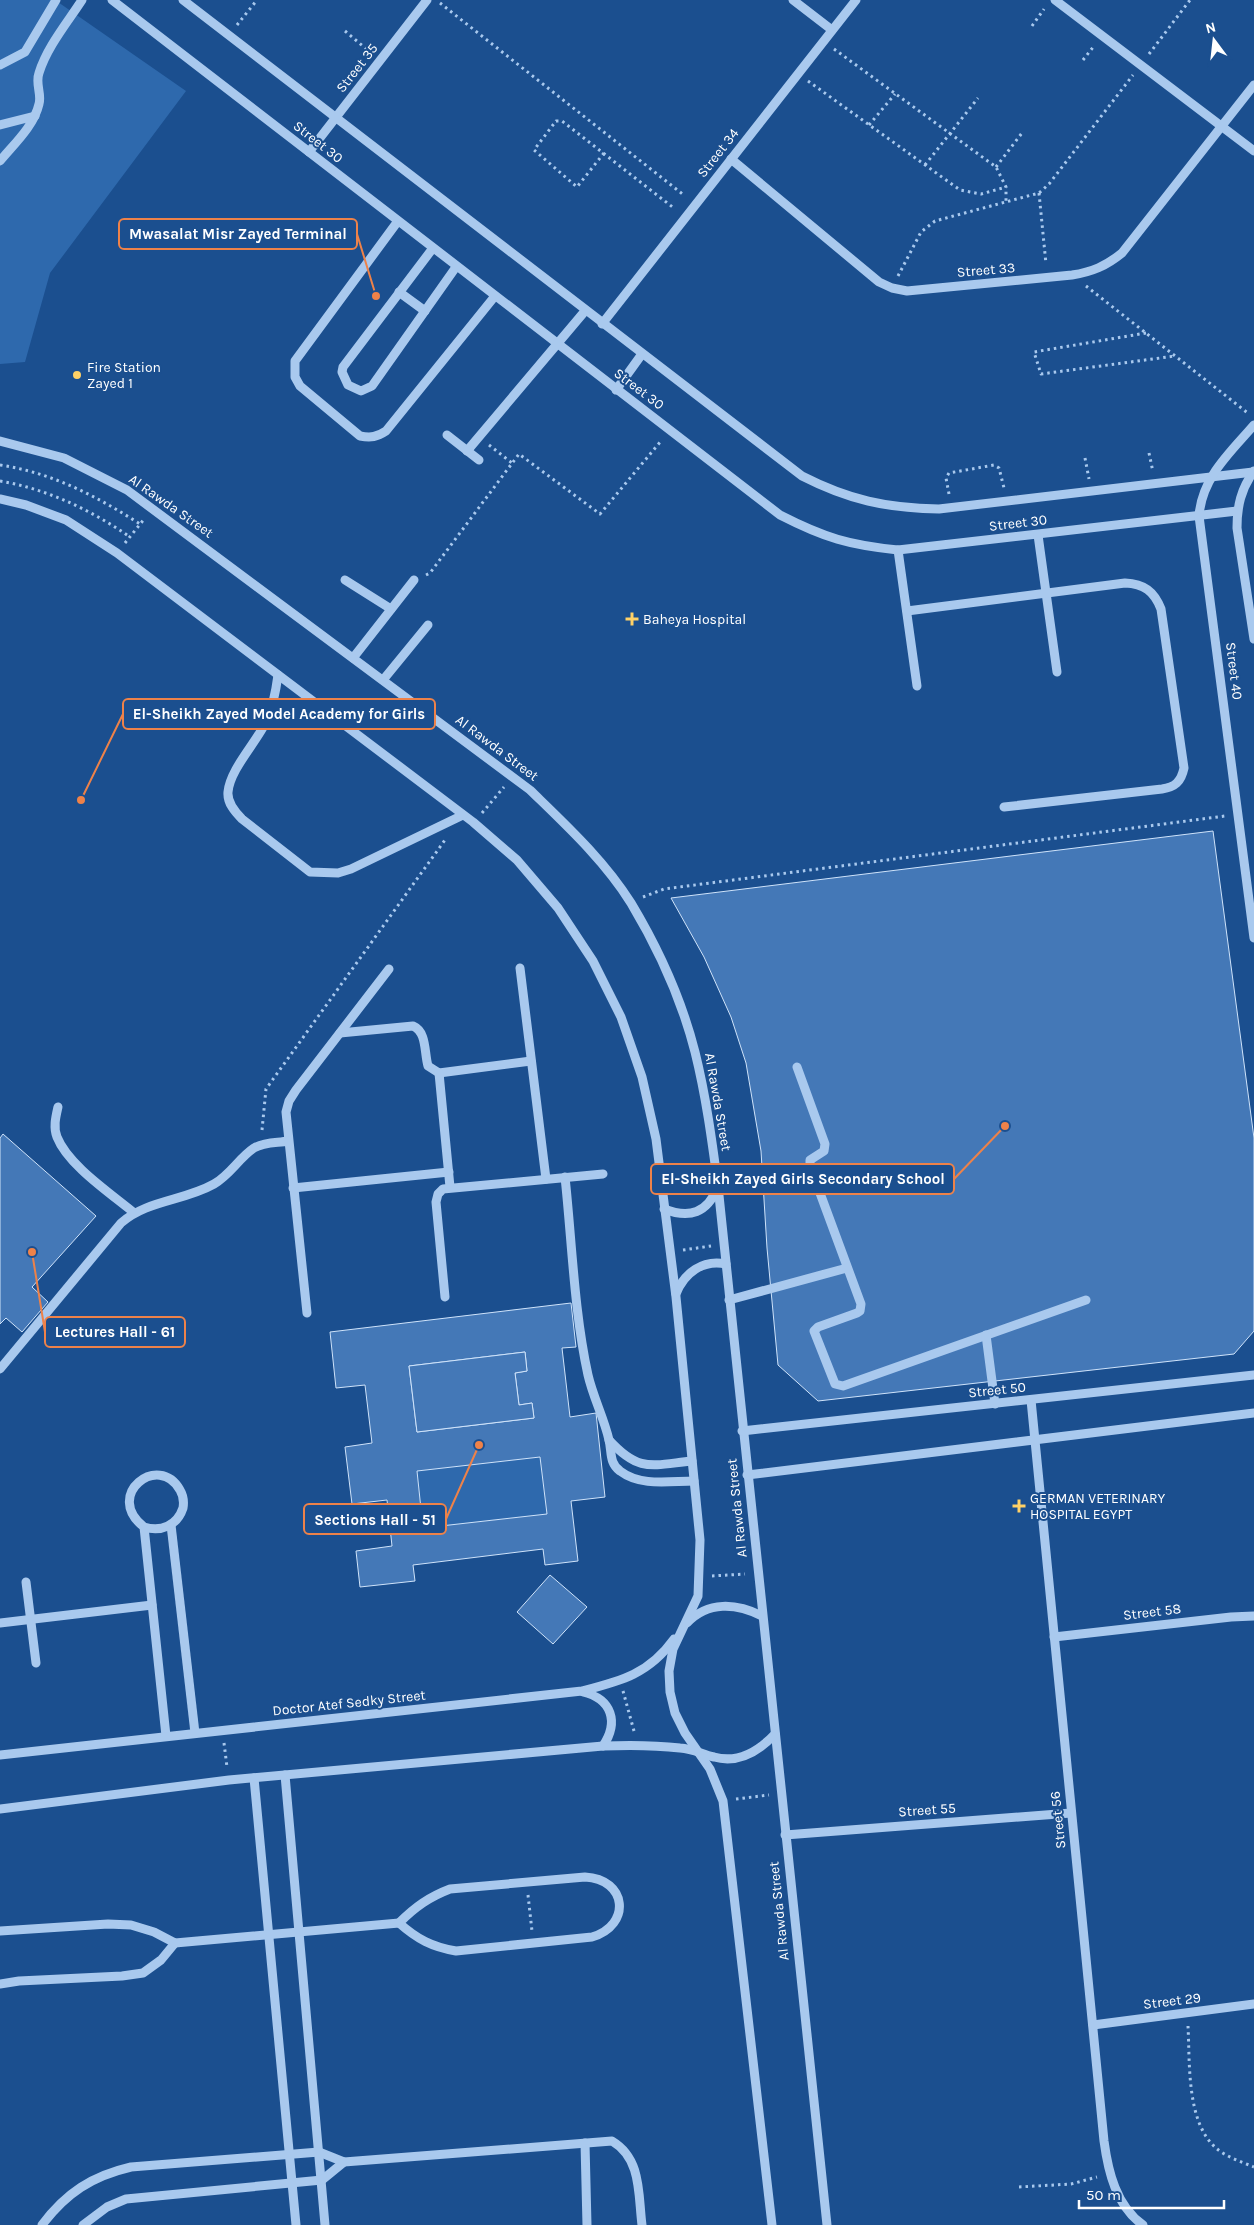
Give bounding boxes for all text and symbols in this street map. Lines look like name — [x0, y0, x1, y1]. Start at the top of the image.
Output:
north arrow — [1189, 15, 1239, 65]
text: N — [1204, 18, 1218, 37]
street label: Street 35 — [332, 40, 382, 96]
street label: Street 30 — [290, 117, 346, 167]
street label: Street 34 — [693, 125, 743, 181]
callout: Mwasalat Misr Zayed Terminal — [119, 219, 357, 249]
text: Mwasalat Misr Zayed Terminal — [129, 225, 347, 243]
street label: Street 33 — [956, 259, 1016, 281]
place label: Fire Station Zayed 1 — [87, 359, 161, 392]
street label: Street 30 — [611, 365, 667, 413]
marker: Fire Station Zayed 1 — [71, 369, 83, 381]
street label: Al Rawda Street — [125, 471, 217, 541]
street label: Street 30 — [988, 511, 1048, 535]
place label: Baheya Hospital — [643, 611, 746, 628]
marker: Baheya Hospital — [625, 612, 639, 626]
street label: Street 40 — [1222, 641, 1246, 701]
callout: El-Sheikh Zayed Model Academy for Girls — [123, 699, 435, 729]
text: El-Sheikh Zayed Model Academy for Girls — [133, 705, 425, 723]
street label: Al Rawda Street — [452, 711, 542, 785]
street label: Al Rawda Street — [701, 1052, 735, 1152]
callout: El-Sheikh Zayed Girls Secondary School — [651, 1164, 954, 1194]
text: El-Sheikh Zayed Girls Secondary School — [661, 1170, 945, 1188]
callout: Lectures Hall - 61 — [45, 1317, 185, 1347]
text: Lectures Hall - 61 — [55, 1323, 175, 1341]
street label: Street 50 — [967, 1379, 1027, 1401]
street label: Al Rawda Street — [723, 1458, 751, 1558]
place label: GERMAN VETERINARY HOSPITAL EGYPT — [1030, 1490, 1166, 1523]
marker: GERMAN VETERINARY HOSPITAL EGYPT — [1012, 1499, 1026, 1513]
callout: Sections Hall - 51 — [304, 1504, 446, 1534]
text: Sections Hall - 51 — [314, 1511, 436, 1529]
street label: Street 58 — [1122, 1600, 1182, 1624]
street label: Doctor Atef Sedky Street — [272, 1687, 426, 1719]
street label: Street 56 — [1047, 1790, 1069, 1850]
street label: Street 55 — [898, 1800, 956, 1820]
street label: Al Rawda Street — [765, 1861, 793, 1961]
street label: Street 29 — [1142, 1989, 1202, 2013]
scale bar — [1079, 2178, 1224, 2210]
text: 50 m — [1086, 2186, 1121, 2204]

